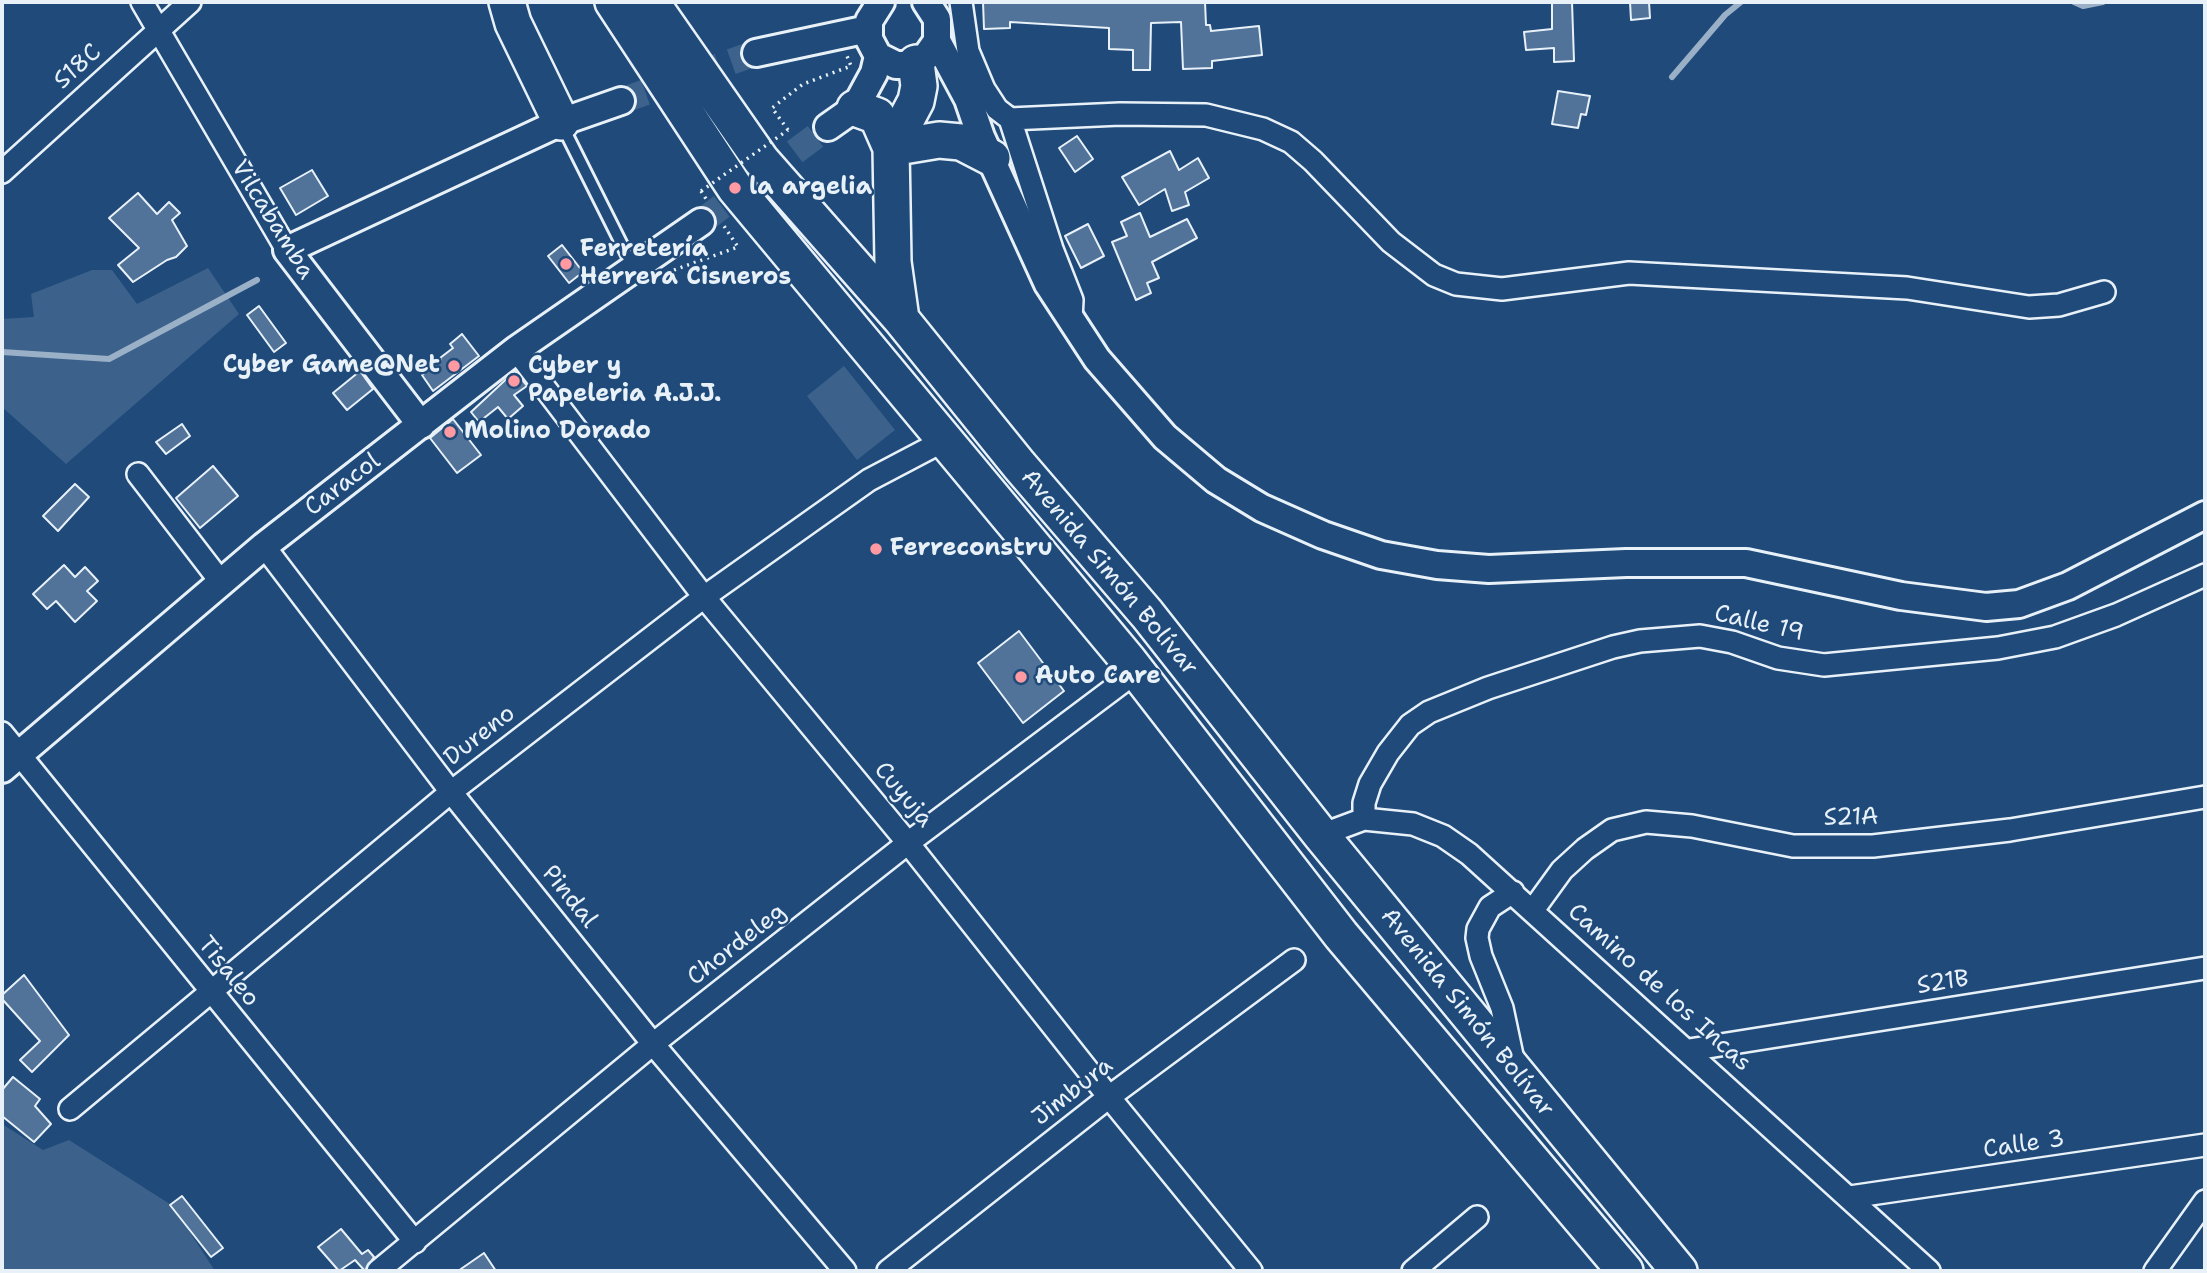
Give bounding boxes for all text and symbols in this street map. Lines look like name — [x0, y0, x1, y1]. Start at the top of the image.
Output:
street label: S18C — [48, 38, 108, 96]
street label: Vilcabamba — [224, 155, 320, 285]
place label: la argelia — [749, 174, 872, 202]
marker: la argelia — [727, 180, 743, 196]
place label: Ferretería Herrera Cisneros — [580, 236, 791, 292]
marker: Ferretería Herrera Cisneros — [558, 256, 574, 272]
place label: Cyber Game@Net — [223, 352, 440, 380]
place label: Cyber y Papeleria A.J.J. — [528, 353, 721, 409]
marker: Cyber Game@Net — [446, 358, 462, 374]
marker: Cyber y Papeleria A.J.J. — [506, 373, 522, 389]
place label: Molino Dorado — [464, 418, 651, 446]
marker: Molino Dorado — [442, 424, 458, 440]
street label: Caracol — [300, 447, 386, 523]
street label: Avenida Simón Bolívar — [1014, 464, 1204, 682]
place label: Ferreconstru — [890, 535, 1053, 563]
marker: Ferreconstru — [868, 541, 884, 557]
street label: Calle 19 — [1711, 600, 1807, 648]
place label: Auto Care — [1035, 663, 1161, 691]
marker: Auto Care — [1013, 669, 1029, 685]
street label: Dureno — [439, 699, 521, 773]
street label: Cuyuja — [867, 756, 939, 834]
street label: S21A — [1823, 803, 1879, 833]
street label: Pindal — [535, 860, 603, 934]
street label: Chordeleg — [682, 898, 792, 992]
street label: Camino de los Incas — [1561, 898, 1757, 1078]
street label: Avenida Simón Bolívar — [1374, 903, 1560, 1123]
street label: Tisaleo — [191, 931, 265, 1013]
street label: S21B — [1915, 965, 1971, 1001]
street label: Jimbura — [1027, 1052, 1119, 1132]
street label: Calle 3 — [1981, 1125, 2067, 1165]

